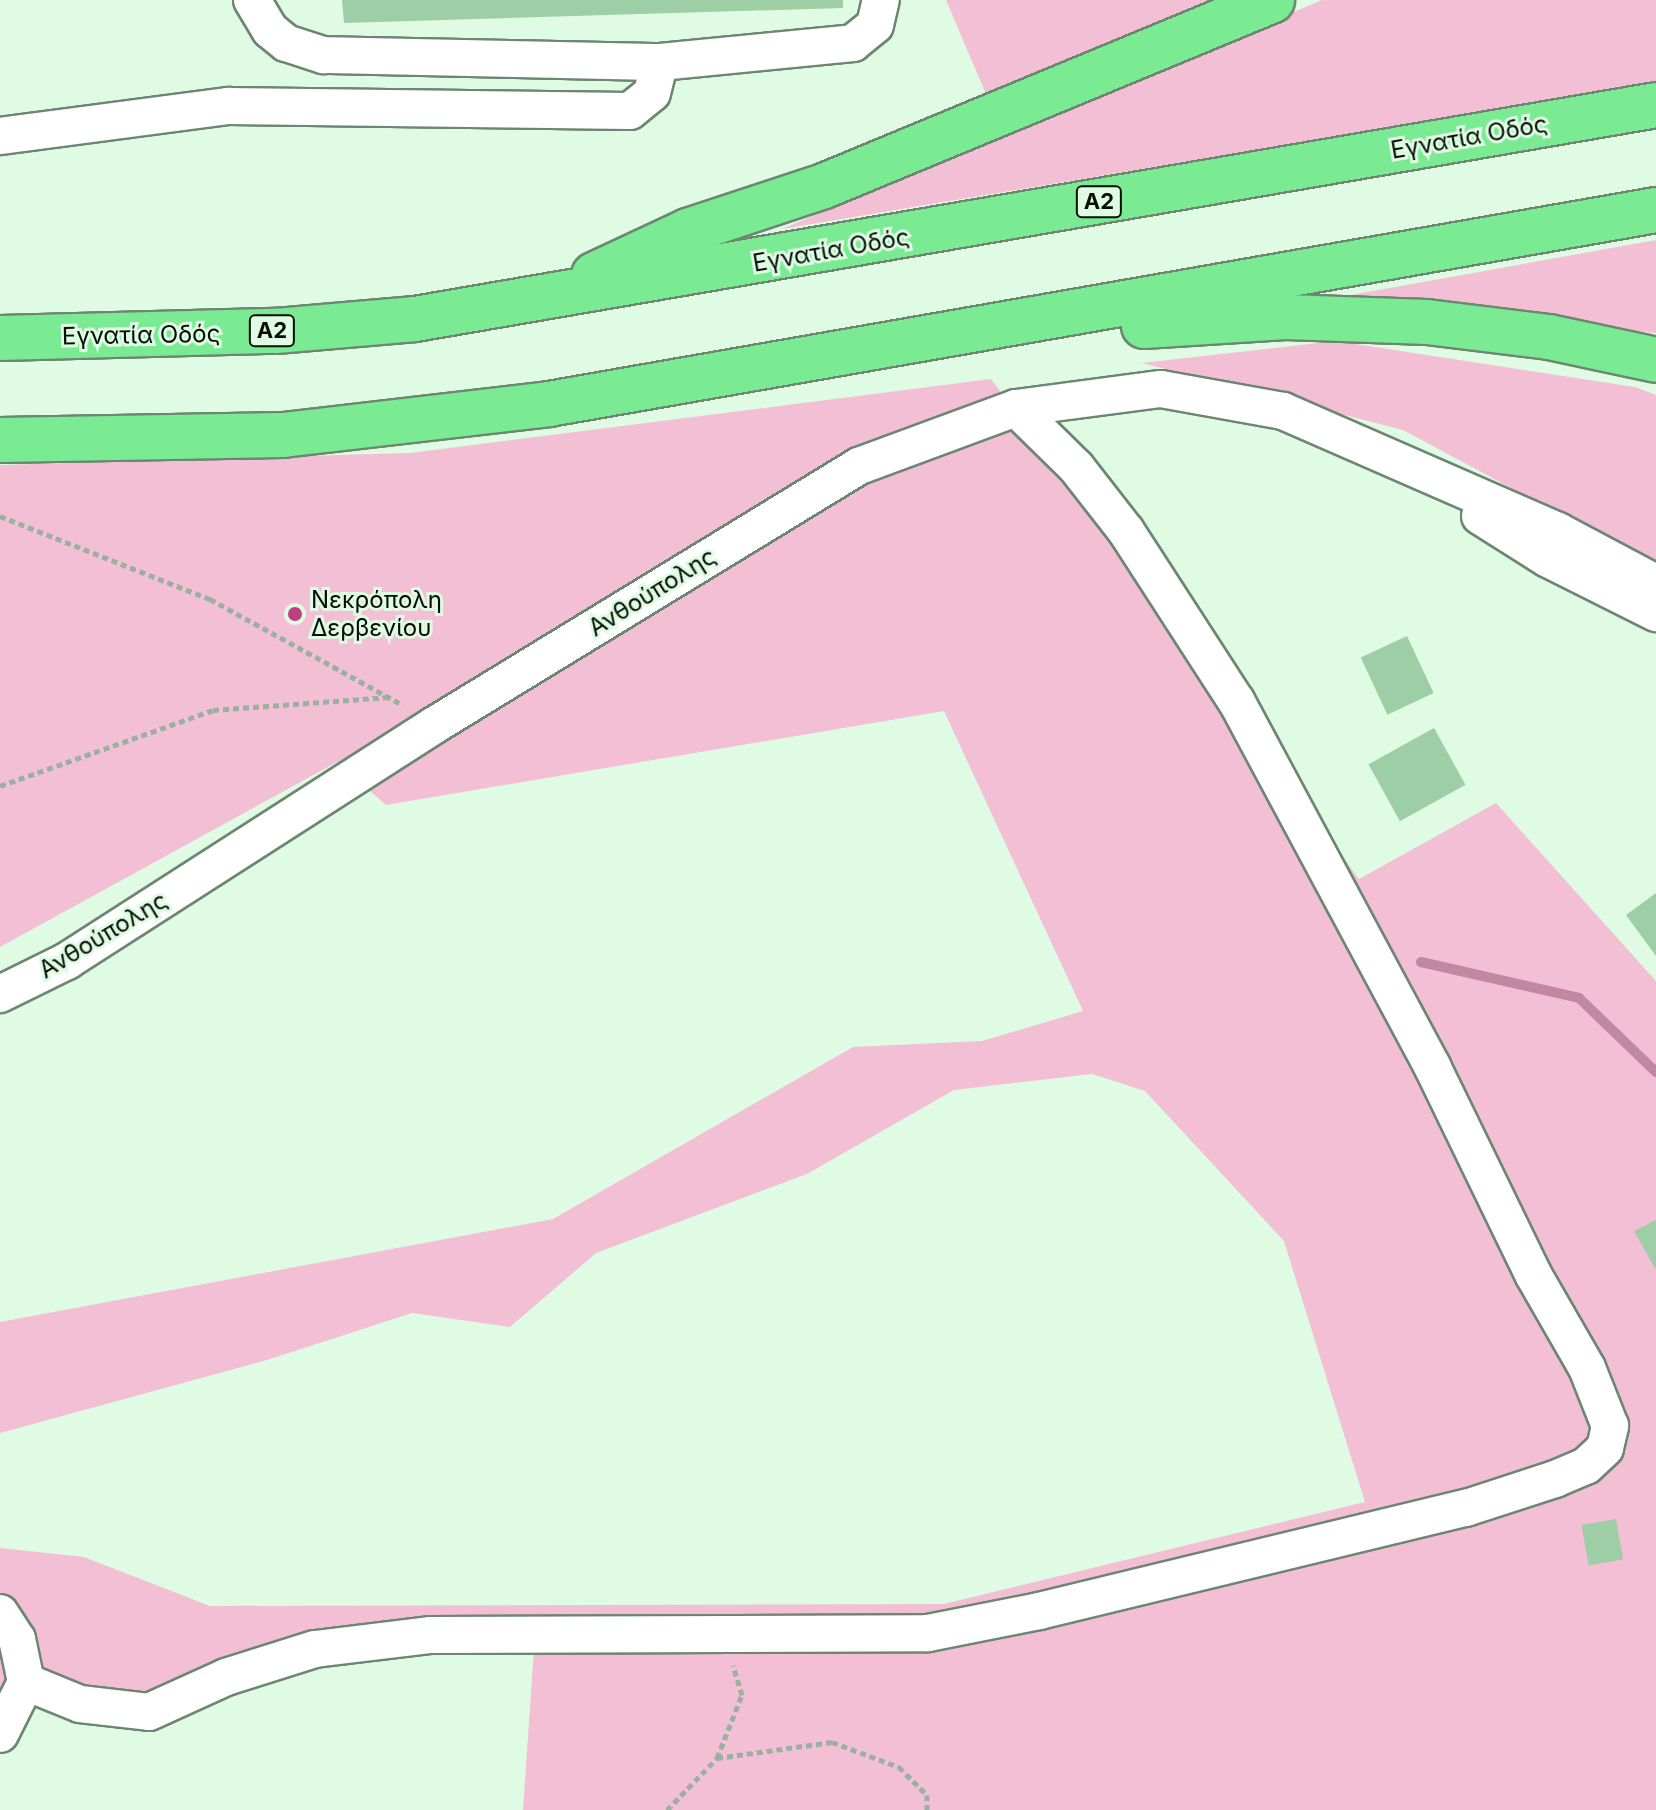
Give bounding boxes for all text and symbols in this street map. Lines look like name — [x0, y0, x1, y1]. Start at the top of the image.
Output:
street label: Εγνατία Οδός — [1389, 109, 1549, 165]
road number: Α2 — [1075, 184, 1123, 220]
street label: Εγνατία Οδός — [751, 222, 911, 278]
road number: Α2 — [248, 313, 296, 349]
street label: Εγνατία Οδός — [62, 319, 220, 351]
street label: Ανθούπολης — [583, 542, 721, 642]
place label: Νεκρόπολη Δερβενίου — [311, 586, 442, 642]
marker: Νεκρόπολη Δερβενίου — [286, 605, 304, 623]
street label: Ανθούπολης — [34, 885, 172, 985]

